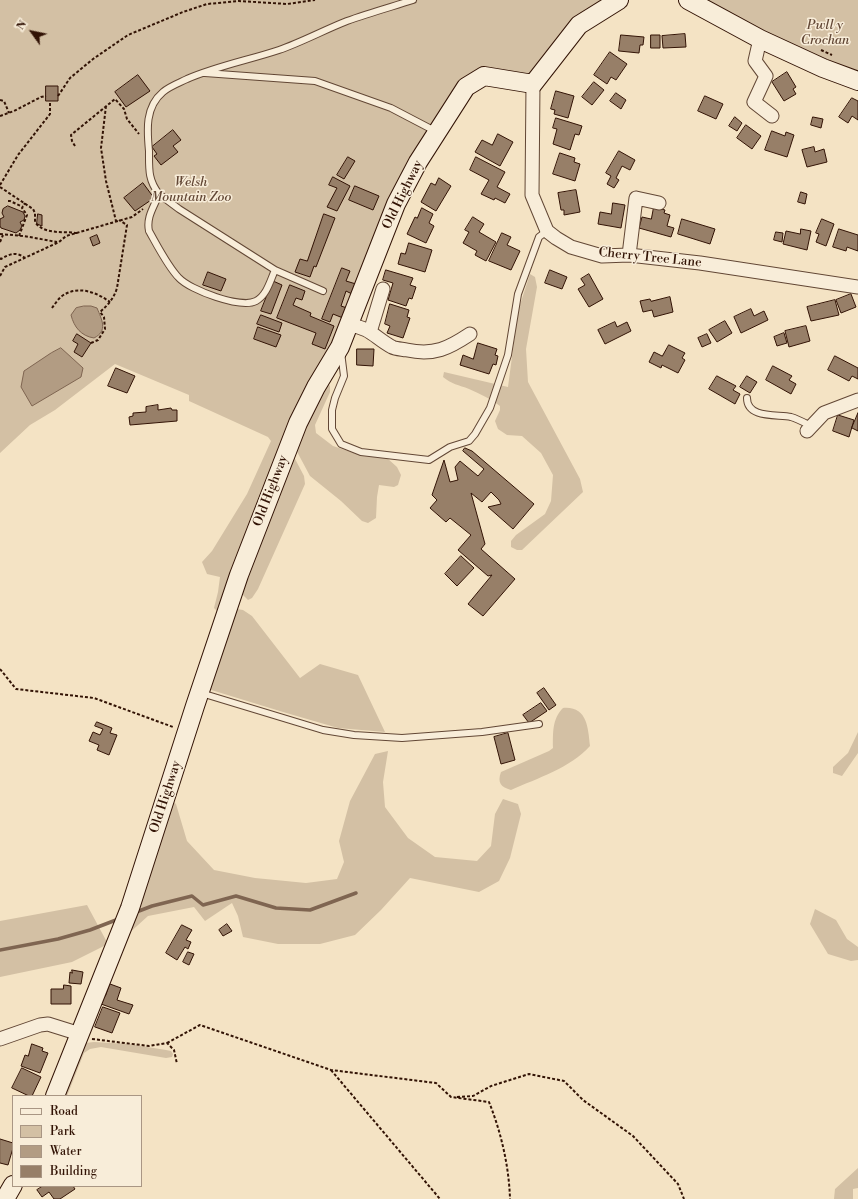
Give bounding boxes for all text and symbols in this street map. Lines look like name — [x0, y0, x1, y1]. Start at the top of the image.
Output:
north arrow — [12, 12, 52, 52]
text: N — [14, 18, 30, 33]
park label: Pwll y Crochan — [801, 18, 849, 49]
street label: Old Highway — [380, 158, 426, 232]
park label: Welsh Mountain Zoo — [151, 175, 231, 206]
street label: Cherry Tree Lane — [598, 245, 702, 271]
street label: Old Highway — [250, 453, 292, 529]
street label: Old Highway — [147, 759, 185, 835]
legend — [12, 1095, 142, 1187]
text: Road — [50, 1104, 78, 1119]
text: Park — [50, 1124, 75, 1139]
text: Water — [50, 1144, 82, 1159]
text: Building — [50, 1164, 97, 1179]

